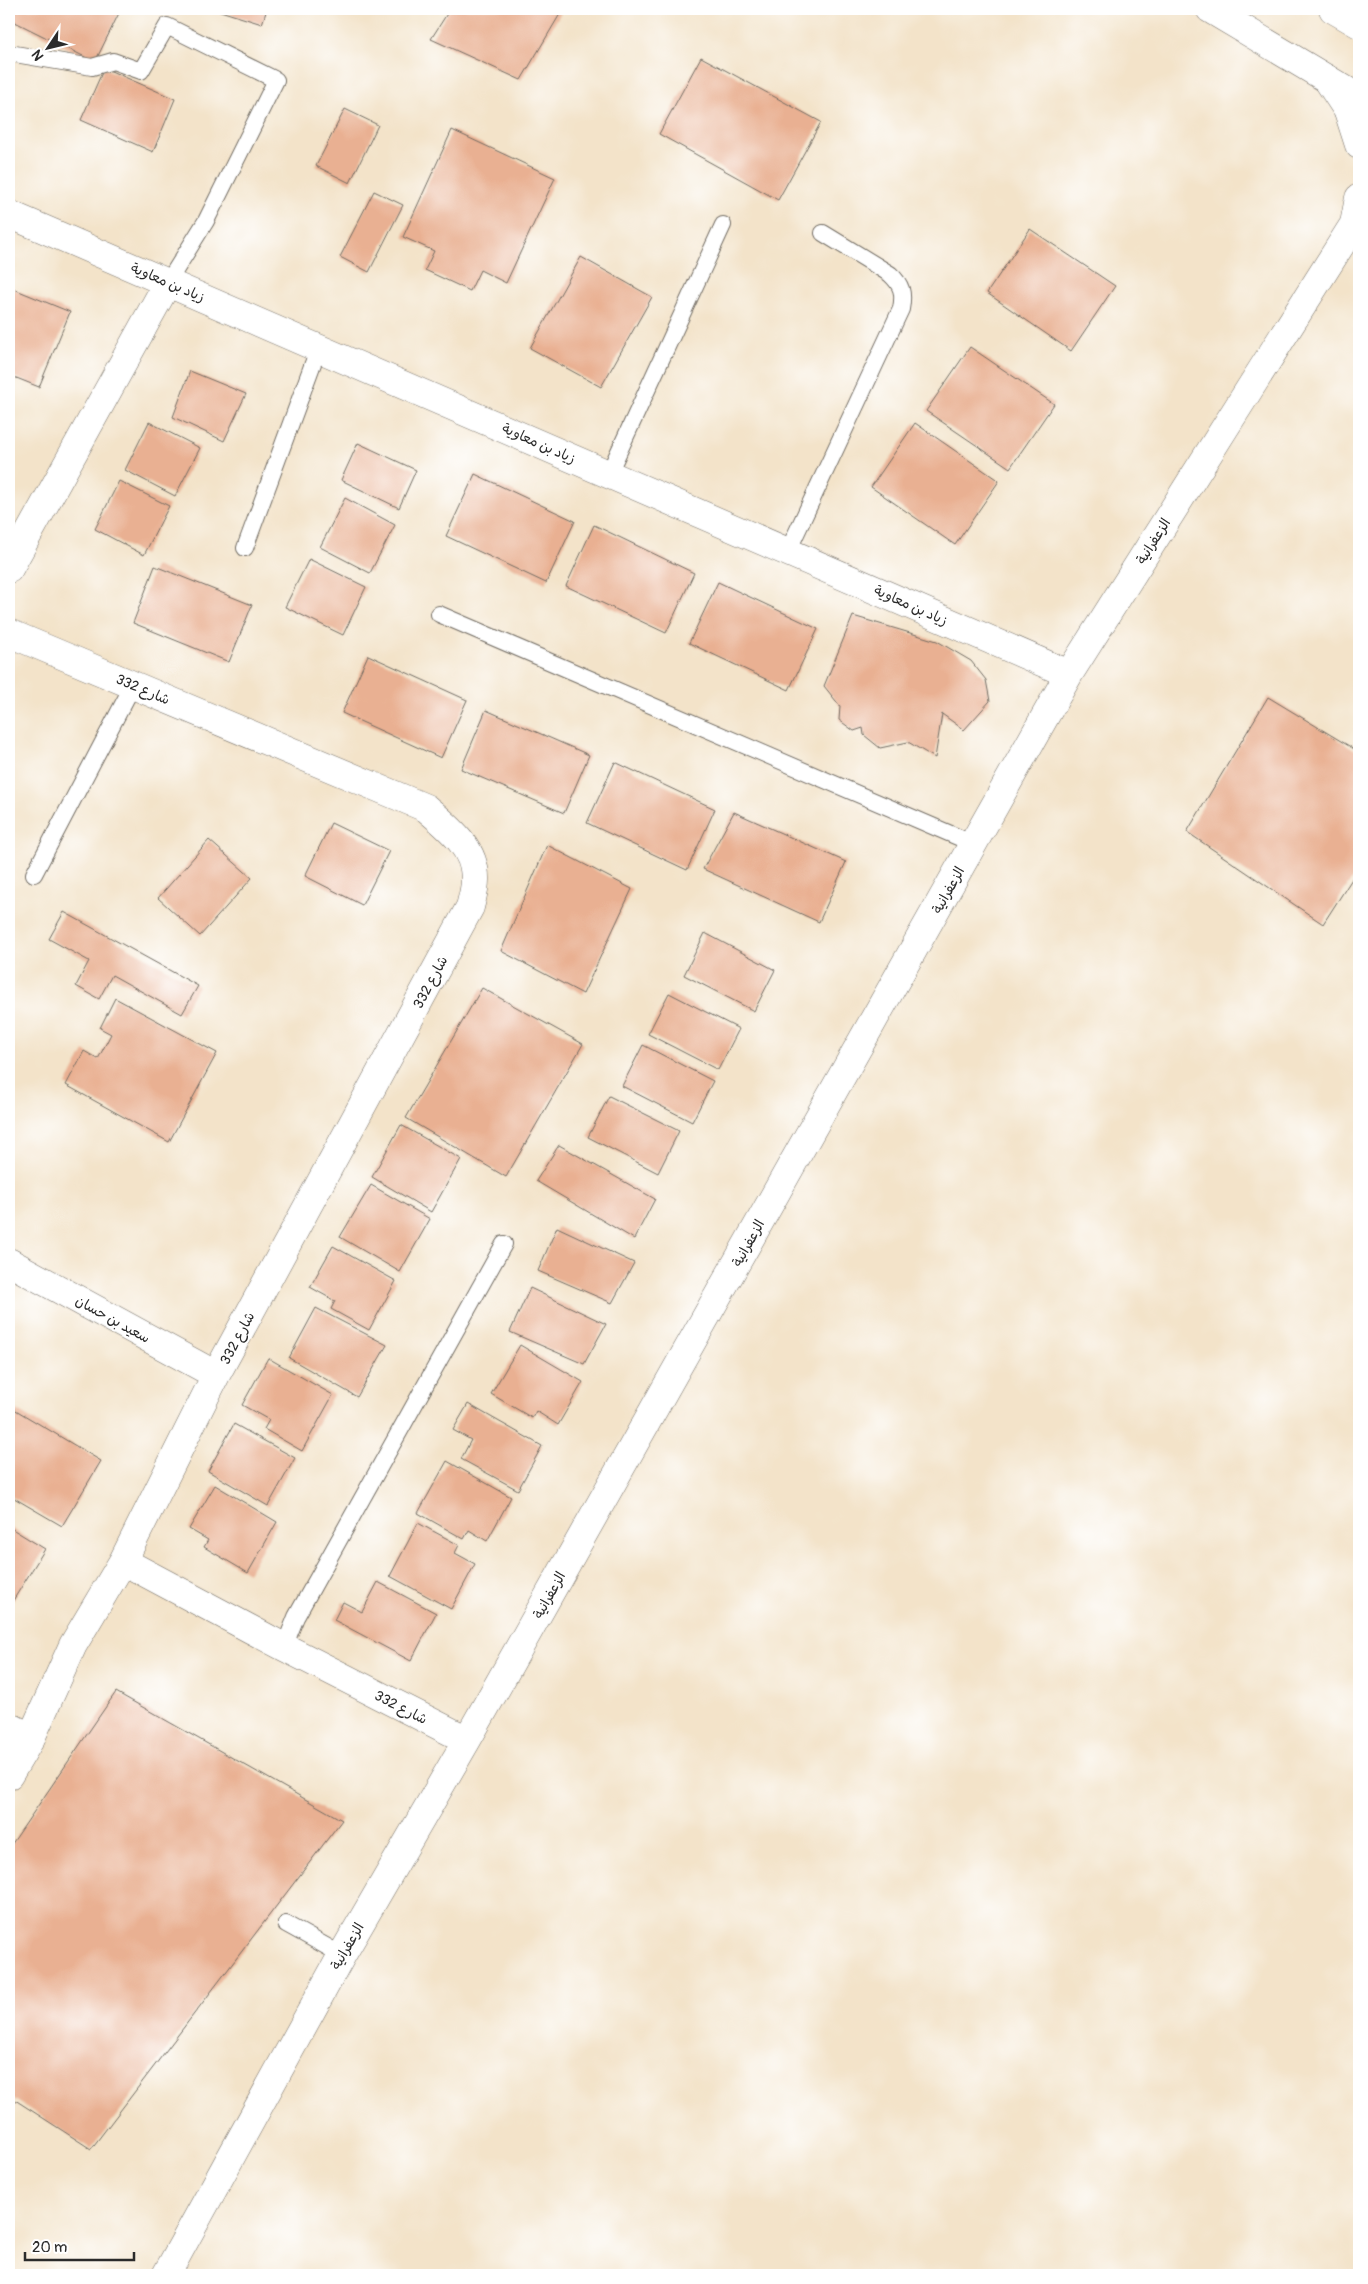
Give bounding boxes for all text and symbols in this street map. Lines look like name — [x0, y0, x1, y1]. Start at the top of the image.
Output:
north arrow — [22, 22, 72, 72]
text: N — [28, 46, 47, 64]
street label: زياد بن معاوية — [128, 259, 207, 306]
street label: زياد بن معاوية — [499, 420, 578, 467]
street label: الزعفرانية — [1133, 515, 1174, 567]
street label: زياد بن معاوية — [871, 582, 950, 629]
street label: شارع 332 — [113, 671, 172, 709]
street label: الزعفرانية — [929, 864, 968, 917]
street label: شارع 332 — [410, 953, 452, 1012]
street label: الزعفرانية — [729, 1217, 768, 1270]
street label: سعيد بن حسان — [73, 1292, 153, 1347]
street label: شارع 332 — [217, 1309, 259, 1368]
street label: الزعفرانية — [530, 1569, 569, 1622]
street label: شارع 332 — [371, 1687, 430, 1729]
street label: الزعفرانية — [327, 1920, 368, 1973]
scale bar — [25, 2229, 134, 2261]
text: 20 m — [32, 2238, 67, 2257]

